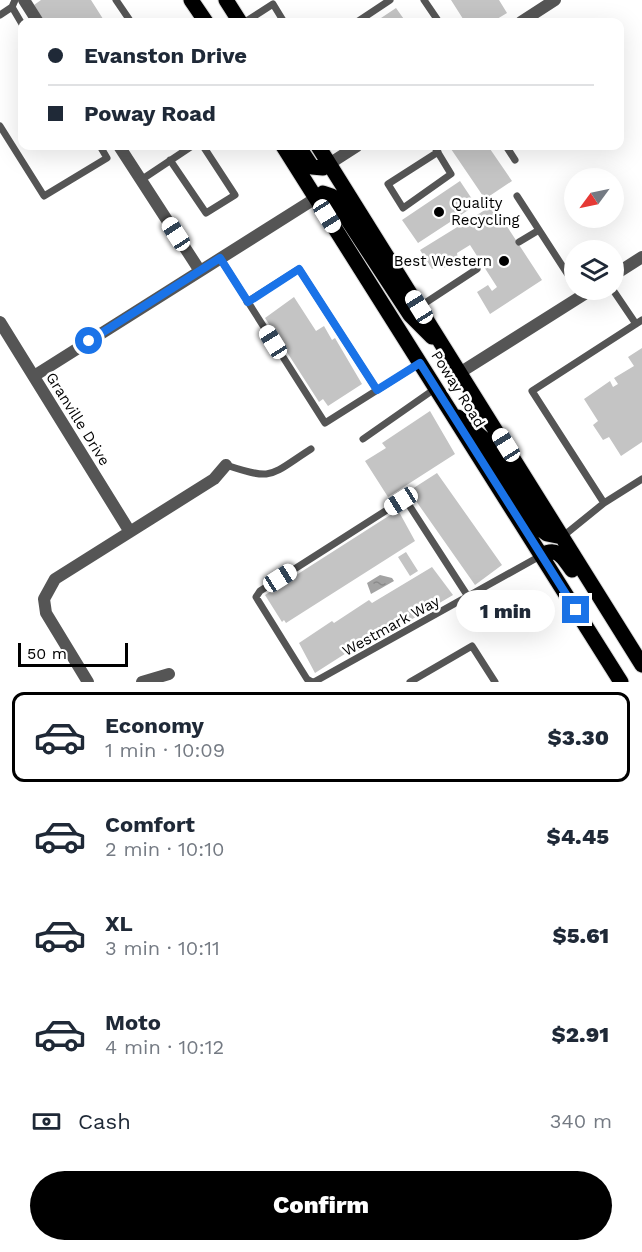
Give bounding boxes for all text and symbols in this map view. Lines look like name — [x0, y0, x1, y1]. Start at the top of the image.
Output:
text: Evanston Drive — [84, 43, 247, 68]
text: Poway Road — [84, 101, 216, 126]
north arrow — [564, 168, 624, 228]
map controls — [564, 168, 624, 300]
place label: Quality Recycling — [451, 194, 519, 229]
car — [310, 196, 344, 236]
marker: Quality Recycling — [432, 205, 446, 219]
car — [159, 214, 193, 254]
button: layers — [564, 240, 624, 300]
place label: Best Western — [394, 252, 492, 270]
marker: Best Western — [497, 254, 511, 268]
car — [402, 287, 436, 327]
car — [256, 322, 290, 362]
route start — [75, 327, 102, 354]
street label: Poway Road — [427, 347, 489, 431]
street label: Granville Drive — [42, 369, 114, 469]
car — [489, 425, 523, 465]
car — [381, 484, 421, 518]
car — [260, 561, 300, 595]
callout: 1 min — [456, 589, 555, 631]
street label: Westmark Way — [339, 592, 443, 660]
route end — [562, 596, 589, 623]
text: 1 min — [480, 599, 531, 623]
scale bar — [18, 640, 128, 668]
text: 50 m — [27, 644, 67, 663]
icon: car — [33, 710, 87, 764]
text: Economy — [105, 713, 204, 738]
text: $3.30 — [548, 725, 609, 750]
text: 1 min · 10:09 — [105, 738, 225, 762]
icon: car — [33, 809, 87, 863]
text: Comfort — [105, 812, 195, 837]
text: $4.45 — [546, 824, 609, 849]
text: 2 min · 10:10 — [105, 837, 224, 861]
icon: car — [33, 908, 87, 962]
text: XL — [105, 911, 133, 936]
text: $5.61 — [553, 923, 609, 948]
text: 3 min · 10:11 — [105, 936, 220, 960]
icon: car — [33, 1007, 87, 1061]
text: Moto — [105, 1010, 161, 1035]
text: $2.91 — [552, 1022, 609, 1047]
text: 4 min · 10:12 — [105, 1035, 224, 1059]
icon: cash — [30, 1105, 63, 1138]
text: Cash — [78, 1109, 131, 1134]
text: 340 m — [550, 1109, 612, 1133]
button: Confirm — [30, 1171, 612, 1240]

